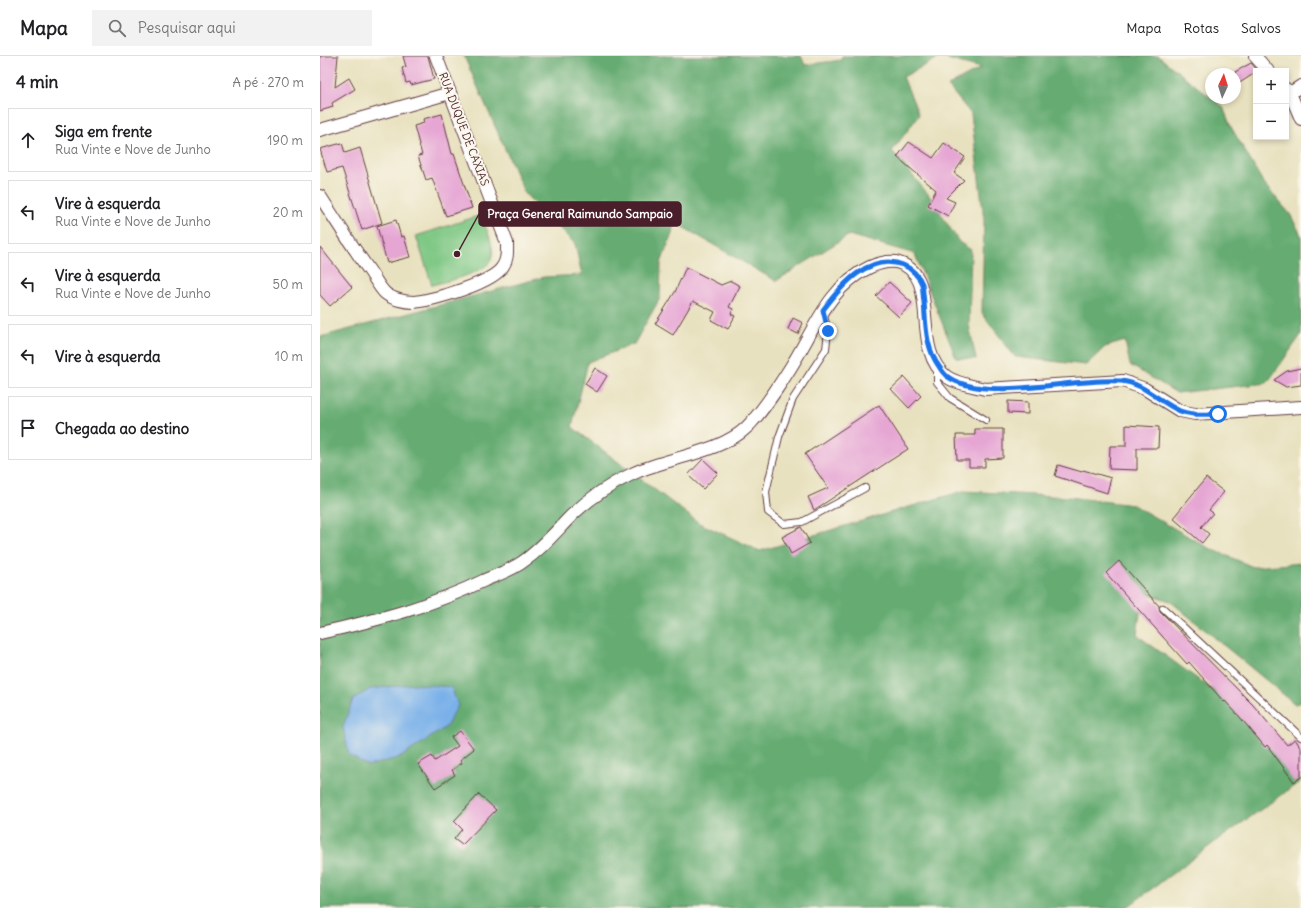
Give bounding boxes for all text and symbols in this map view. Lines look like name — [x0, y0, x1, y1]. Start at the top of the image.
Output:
search box — [92, 10, 372, 46]
text: Mapa — [20, 16, 68, 40]
icon: search — [106, 17, 128, 39]
text: Pesquisar aqui — [138, 18, 236, 37]
text: Mapa — [1126, 19, 1161, 37]
text: Rotas — [1183, 19, 1219, 37]
text: Salvos — [1241, 19, 1281, 37]
north arrow — [1205, 68, 1241, 104]
map controls — [1253, 68, 1289, 140]
button: + — [1253, 68, 1289, 104]
street label: RUA DUQUE DE CAXIAS — [436, 70, 492, 188]
text: 4 min — [16, 71, 58, 93]
text: A pé · 270 m — [233, 74, 304, 91]
button: − — [1253, 104, 1289, 140]
text: Siga em frente — [55, 122, 152, 141]
icon: ahead — [17, 129, 39, 151]
text: 190 m — [267, 132, 303, 149]
text: Rua Vinte e Nove de Junho — [55, 141, 211, 158]
text: Vire à esquerda — [55, 194, 161, 213]
icon: left — [17, 201, 39, 223]
callout: Praça General Raimundo Sampaio — [479, 202, 681, 226]
text: 20 m — [273, 204, 303, 221]
text: Praça General Raimundo Sampaio — [487, 206, 673, 222]
text: Rua Vinte e Nove de Junho — [55, 213, 211, 230]
text: Vire à esquerda — [55, 266, 161, 285]
icon: left — [17, 273, 39, 295]
text: 50 m — [272, 276, 303, 293]
text: Rua Vinte e Nove de Junho — [55, 285, 211, 302]
route end — [819, 322, 837, 340]
icon: left — [17, 345, 39, 367]
text: Vire à esquerda — [55, 347, 161, 366]
text: 10 m — [275, 348, 303, 365]
route start — [1209, 405, 1227, 423]
icon: arrive — [17, 417, 39, 439]
text: Chegada ao destino — [55, 419, 189, 438]

